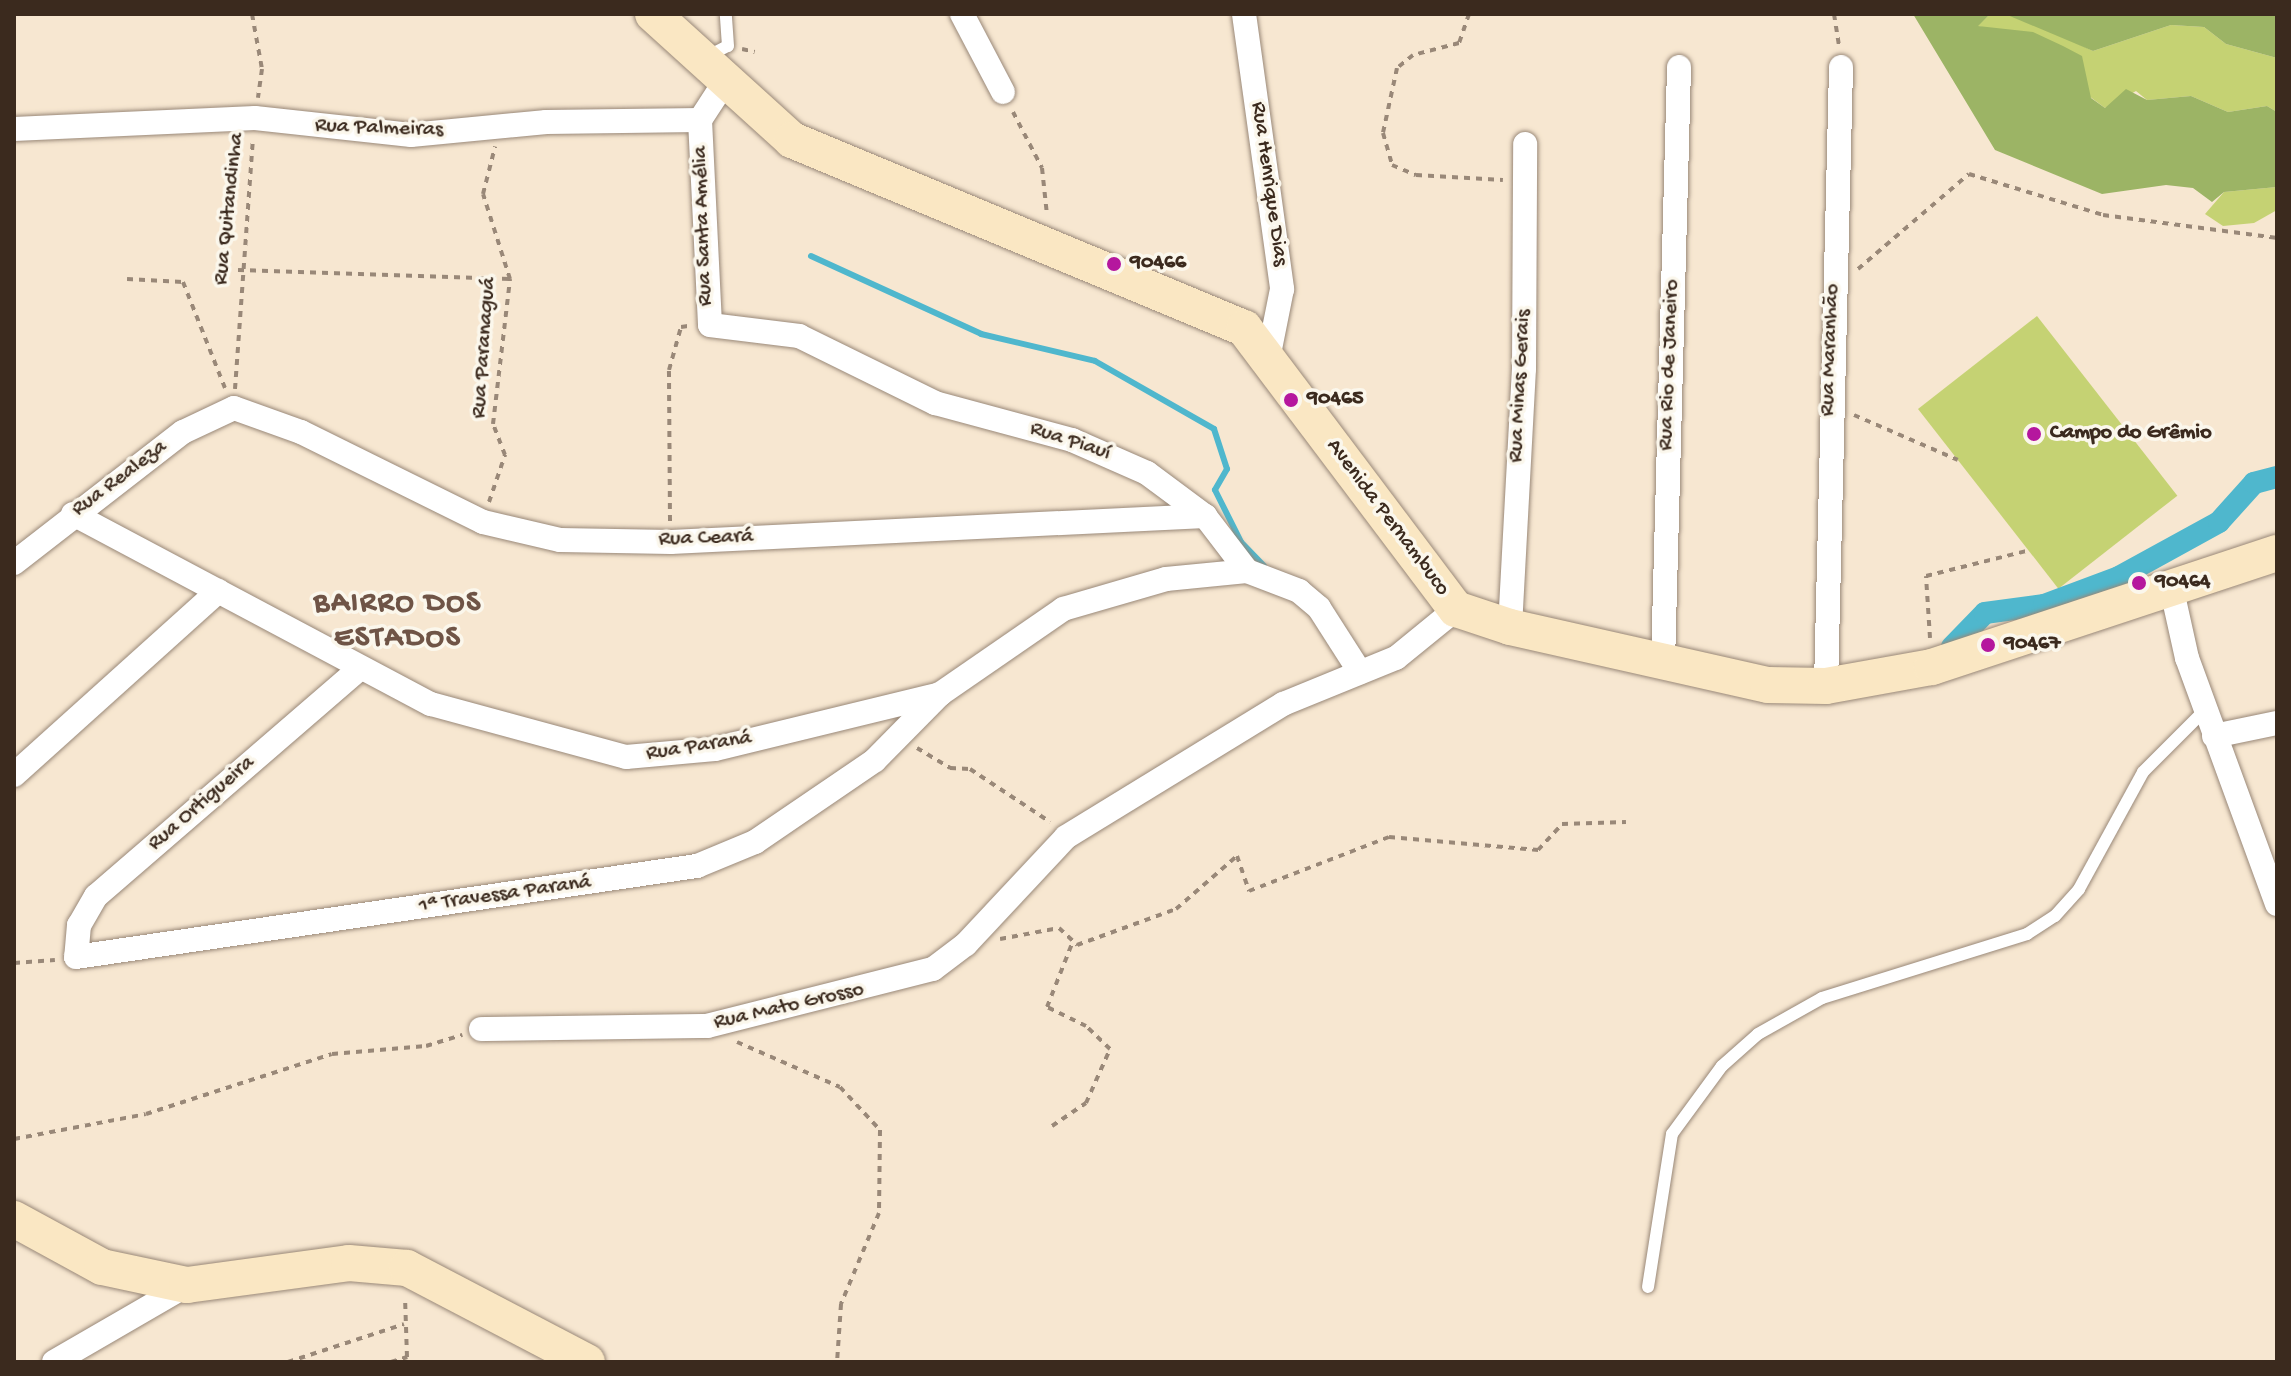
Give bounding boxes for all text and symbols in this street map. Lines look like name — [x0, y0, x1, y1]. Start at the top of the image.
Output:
street label: Rua Henrique Dias — [1243, 100, 1293, 268]
street label: Rua Palmeiras — [314, 114, 444, 144]
street label: Rua Quitandinha — [209, 132, 251, 286]
street label: Rua Santa Amélia — [688, 145, 720, 307]
place label: 90466 — [1130, 251, 1186, 277]
marker: 90466 — [1105, 255, 1123, 273]
street label: Rua Paranaguá — [467, 277, 503, 419]
street label: Rua Rio de Janeiro — [1654, 279, 1686, 451]
street label: Rua Maranhão — [1815, 283, 1847, 417]
street label: Rua Minas Gerais — [1504, 309, 1538, 463]
place label: 90465 — [1307, 387, 1364, 413]
marker: 90465 — [1282, 391, 1300, 409]
street label: Rua Piauí — [1026, 417, 1114, 467]
place label: Campo do Grêmio — [2050, 421, 2212, 447]
marker: Campo do Grêmio — [2025, 425, 2043, 443]
street label: Avenida Pernambuco — [1319, 434, 1455, 602]
street label: Rua Realeza — [67, 435, 173, 523]
street label: Rua Ceará — [658, 524, 754, 554]
place label: 90464 — [2155, 570, 2210, 596]
marker: 90464 — [2130, 574, 2148, 592]
district label: BAIRRO DOS ESTADOS — [314, 587, 482, 658]
place label: 90467 — [2004, 632, 2061, 658]
marker: 90467 — [1979, 636, 1997, 654]
street label: Rua Paraná — [644, 726, 754, 768]
street label: Rua Ortigueira — [143, 750, 261, 858]
street label: 1ª Travessa Paraná — [417, 870, 593, 920]
street label: Rua Mato Grosso — [711, 977, 867, 1037]

